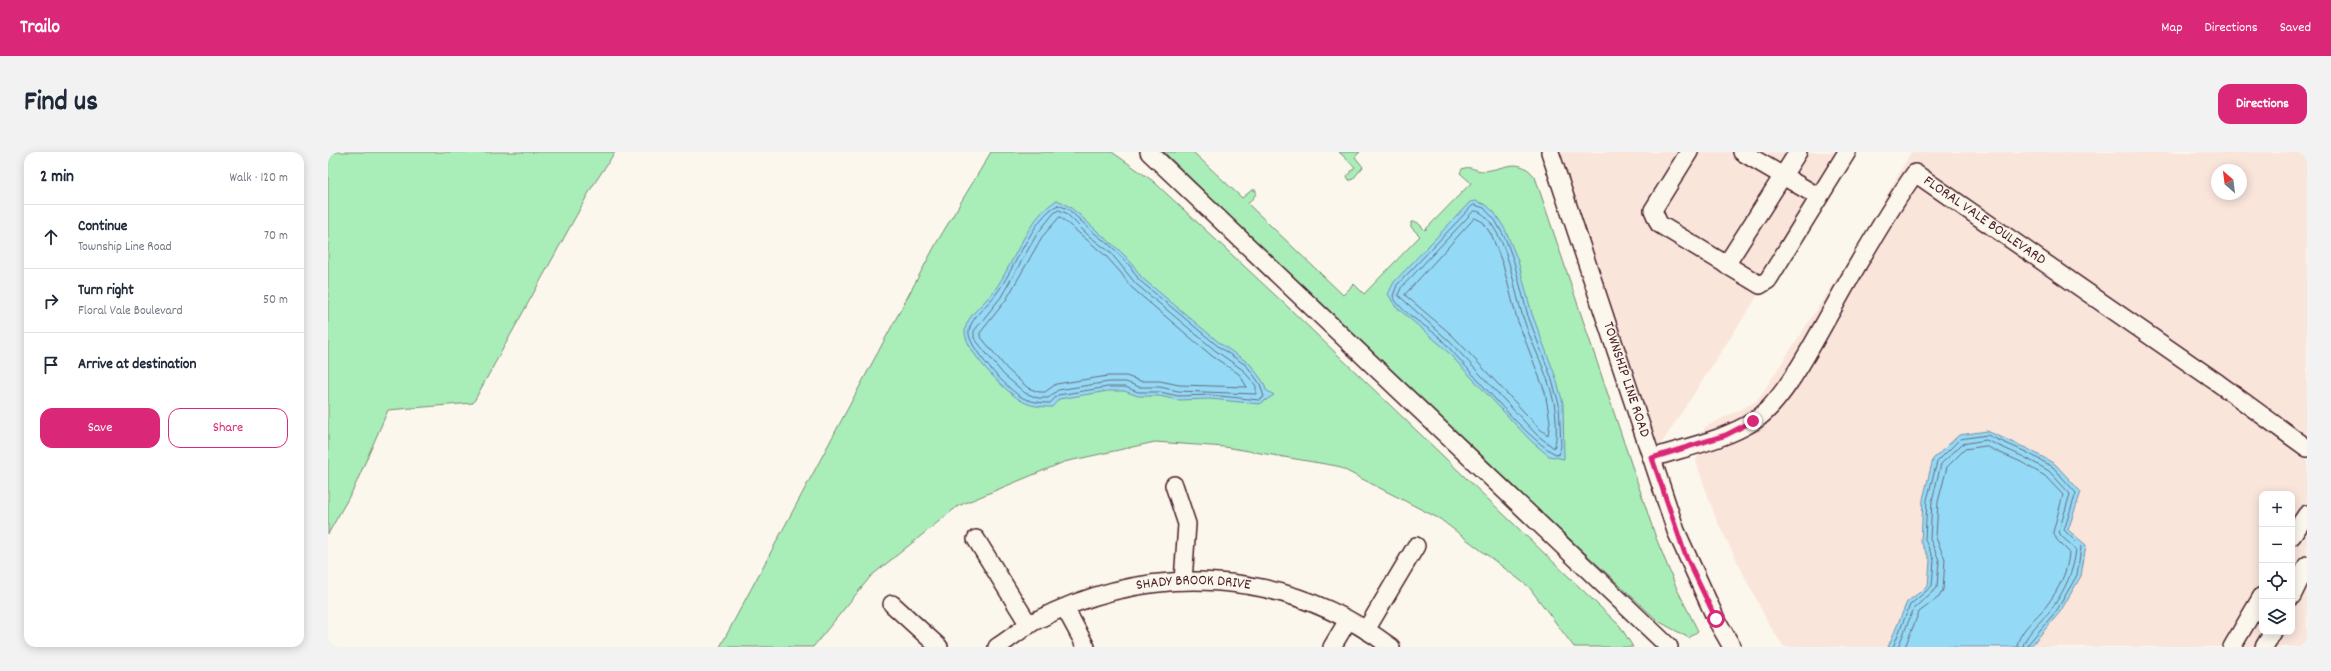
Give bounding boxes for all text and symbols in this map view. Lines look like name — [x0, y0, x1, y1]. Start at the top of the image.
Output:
text: Trailo — [20, 15, 60, 42]
text: Map — [2161, 18, 2183, 38]
text: Directions — [2205, 18, 2258, 38]
text: Saved — [2280, 18, 2311, 38]
text: Find us — [24, 84, 98, 124]
button: Directions — [2218, 84, 2307, 124]
north arrow — [2211, 164, 2247, 200]
text: 2 min — [40, 166, 74, 190]
text: Walk · 120 m — [230, 169, 288, 188]
street label: FLORAL VALE BOULEVARD — [1918, 171, 2050, 271]
text: Continue — [78, 216, 127, 238]
icon: ahead — [40, 226, 62, 248]
text: 70 m — [264, 227, 288, 246]
text: Township Line Road — [78, 238, 172, 257]
text: Turn right — [78, 280, 134, 302]
icon: right — [40, 290, 62, 312]
text: 50 m — [263, 291, 288, 310]
text: Floral Vale Boulevard — [78, 302, 183, 321]
street label: TOWNSHIP LINE ROAD — [1596, 319, 1655, 441]
icon: arrive — [40, 354, 62, 376]
text: Arrive at destination — [78, 354, 196, 376]
button: Save — [40, 408, 160, 448]
button: Share — [168, 408, 288, 448]
route end — [1744, 412, 1762, 430]
map controls — [2259, 491, 2295, 635]
button: + — [2259, 491, 2295, 527]
button: − — [2259, 527, 2295, 563]
button: locate — [2259, 563, 2295, 599]
street label: SHADY BROOK DRIVE — [1135, 570, 1253, 597]
button: layers — [2259, 599, 2295, 635]
route start — [1707, 610, 1725, 628]

